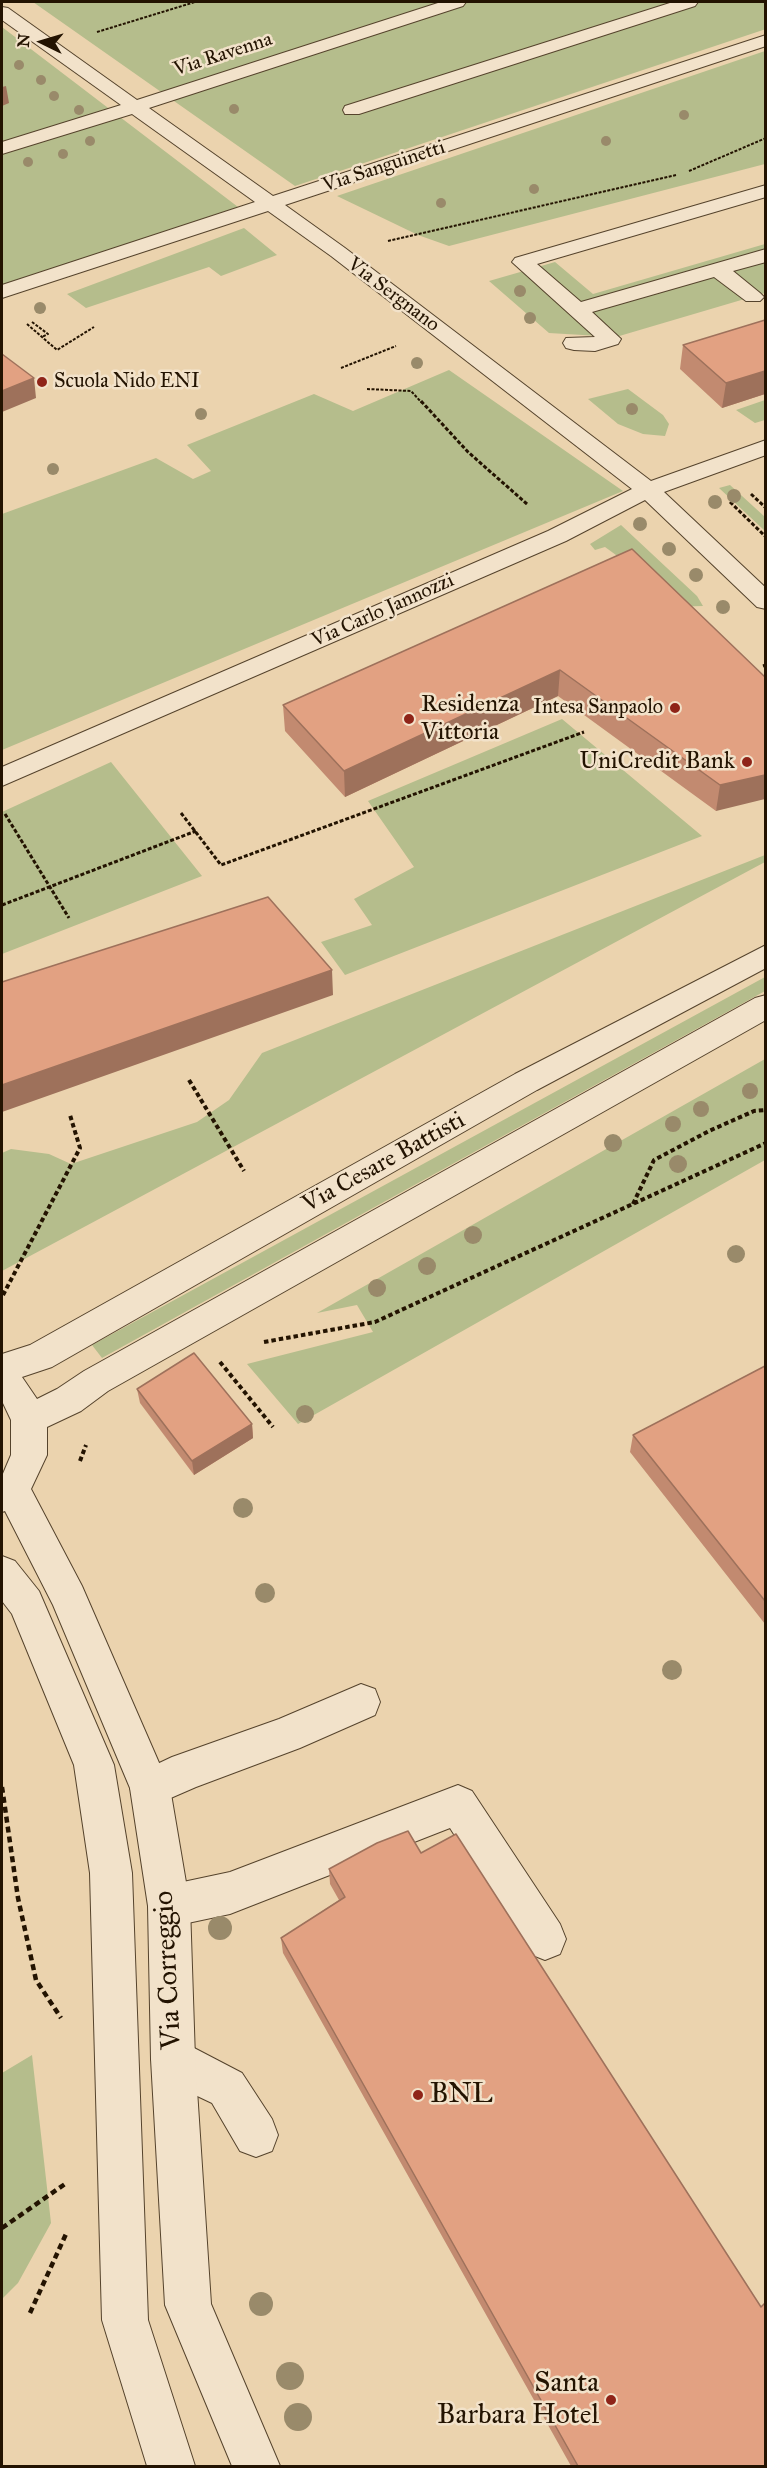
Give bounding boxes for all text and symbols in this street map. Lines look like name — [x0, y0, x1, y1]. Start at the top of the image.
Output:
north arrow — [12, 12, 72, 72]
street label: Via Ravenna — [171, 28, 275, 82]
text: N — [14, 33, 34, 48]
street label: Via Sanguinetti — [320, 136, 448, 198]
street label: Via Sergnano — [342, 253, 444, 337]
place label: Scuola Nido ENI — [54, 370, 200, 394]
marker: Scuola Nido ENI — [35, 375, 49, 389]
street label: Via Carlo Jannozzi — [308, 569, 458, 653]
place label: Residenza Vittoria — [421, 691, 519, 747]
place label: Intesa Sanpaolo — [533, 696, 663, 720]
marker: Intesa Sanpaolo — [668, 701, 682, 715]
marker: Residenza Vittoria — [402, 712, 416, 726]
place label: UniCredit Bank — [580, 748, 735, 776]
marker: UniCredit Bank — [740, 755, 754, 769]
street label: Via Cesare Battisti — [298, 1106, 470, 1220]
street label: Via Correggio — [148, 1890, 190, 2050]
place label: BNL — [430, 2078, 493, 2112]
marker: BNL — [411, 2088, 425, 2102]
place label: Santa Barbara Hotel — [437, 2367, 599, 2433]
marker: Santa Barbara Hotel — [604, 2393, 618, 2407]

